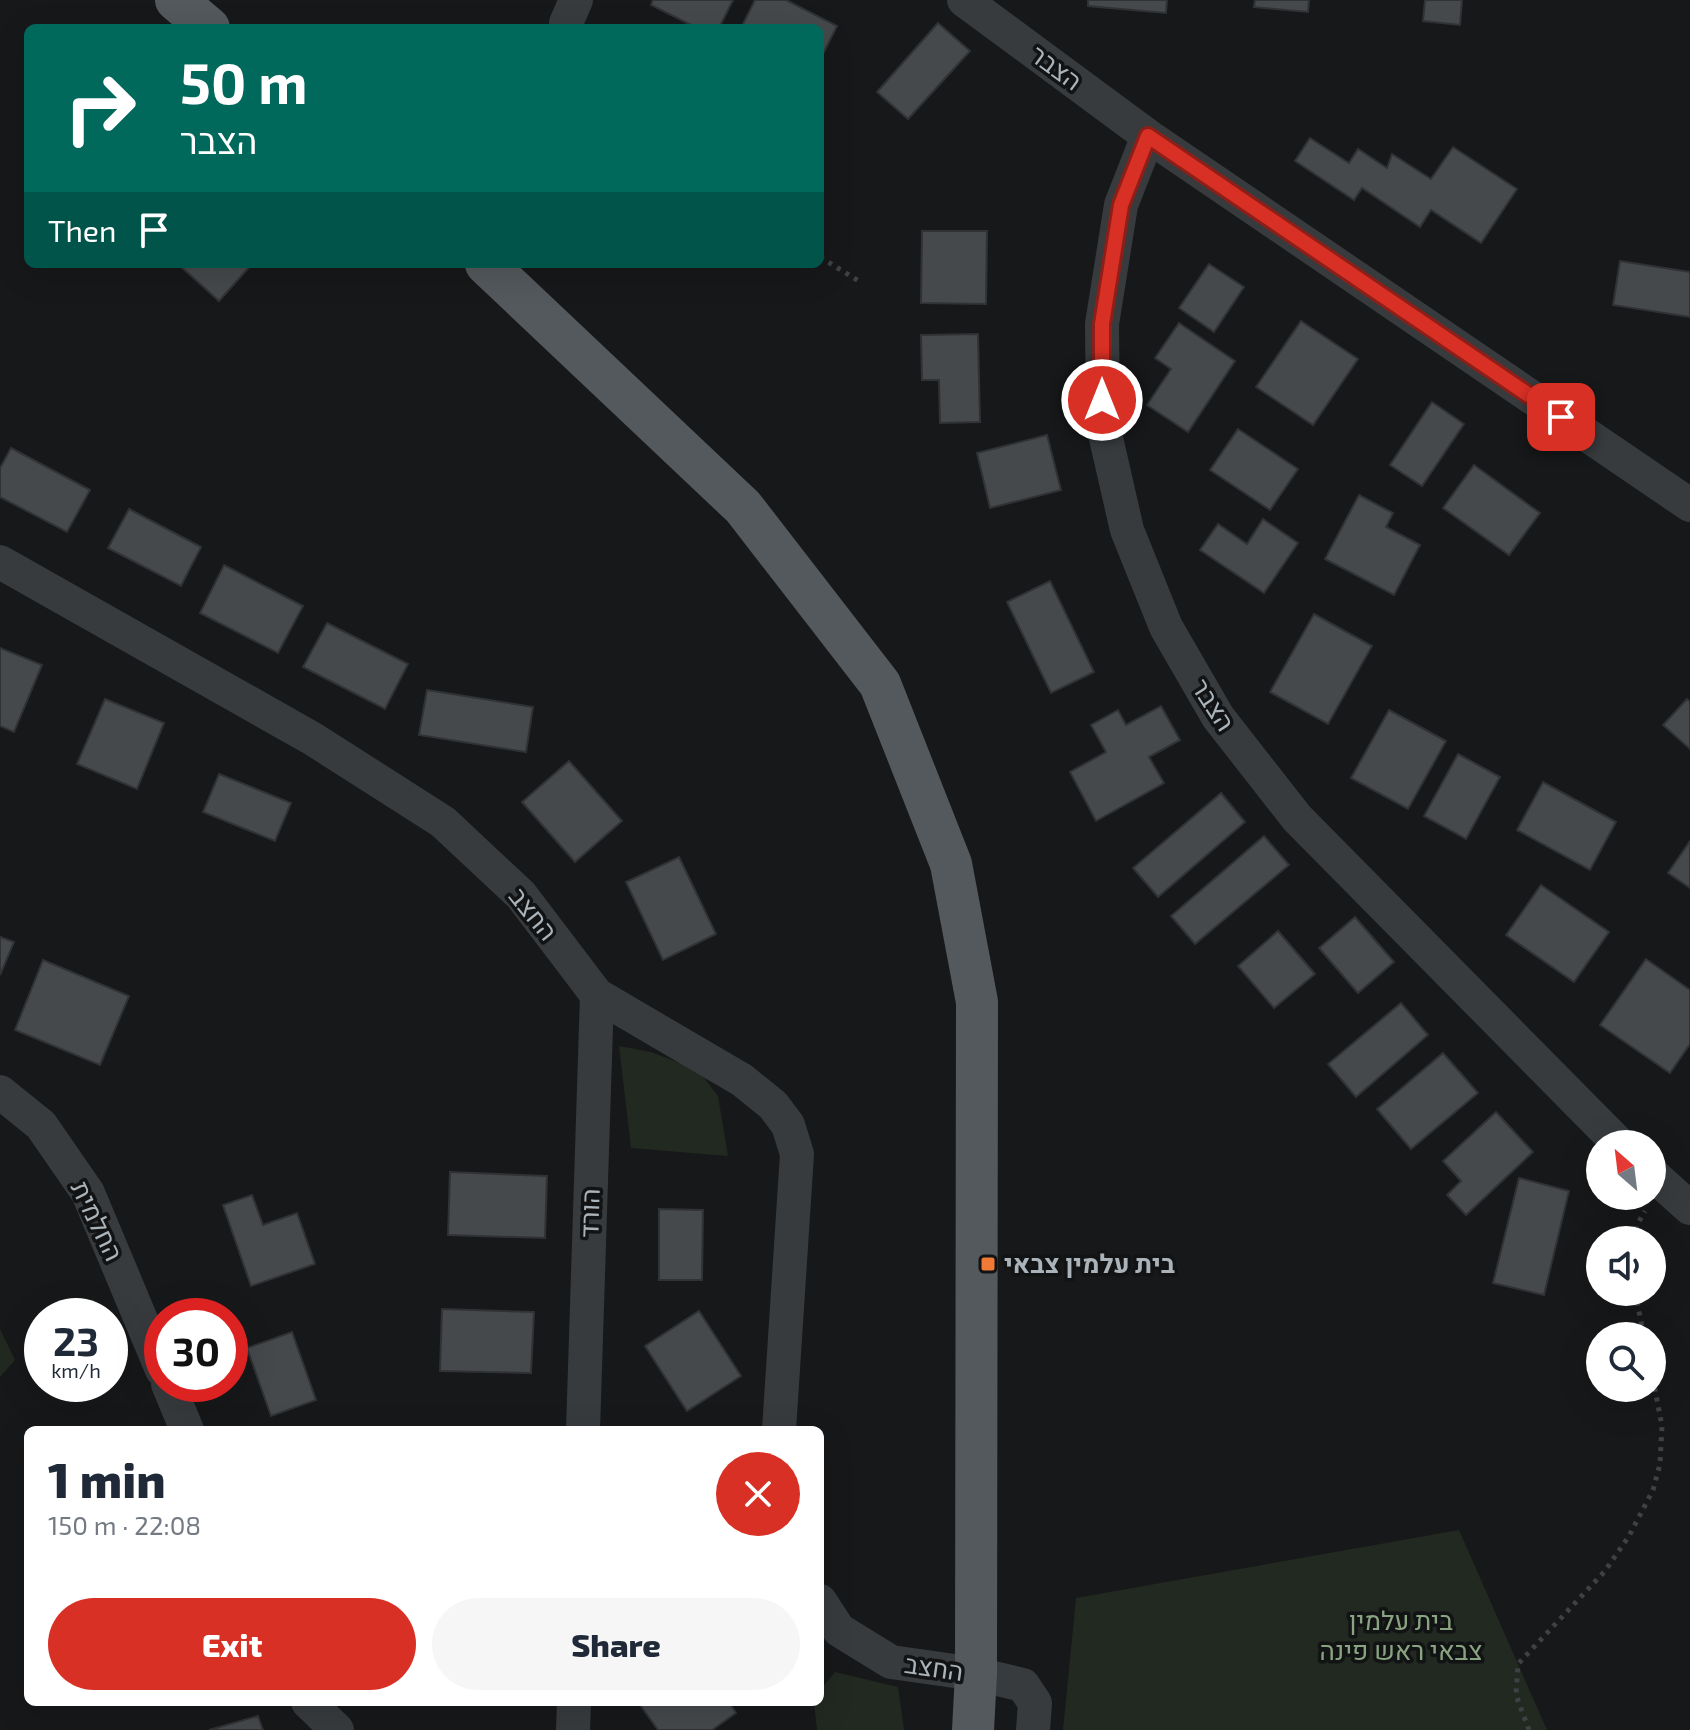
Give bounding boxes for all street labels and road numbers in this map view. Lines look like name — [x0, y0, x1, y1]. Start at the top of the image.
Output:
street label: הצבר — [1025, 38, 1089, 96]
street label: הצבר — [1186, 672, 1242, 736]
street label: החצב — [504, 880, 565, 946]
street label: החלמית — [66, 1175, 131, 1265]
street label: הורד — [572, 1188, 605, 1238]
street label: החצב — [903, 1647, 966, 1686]

